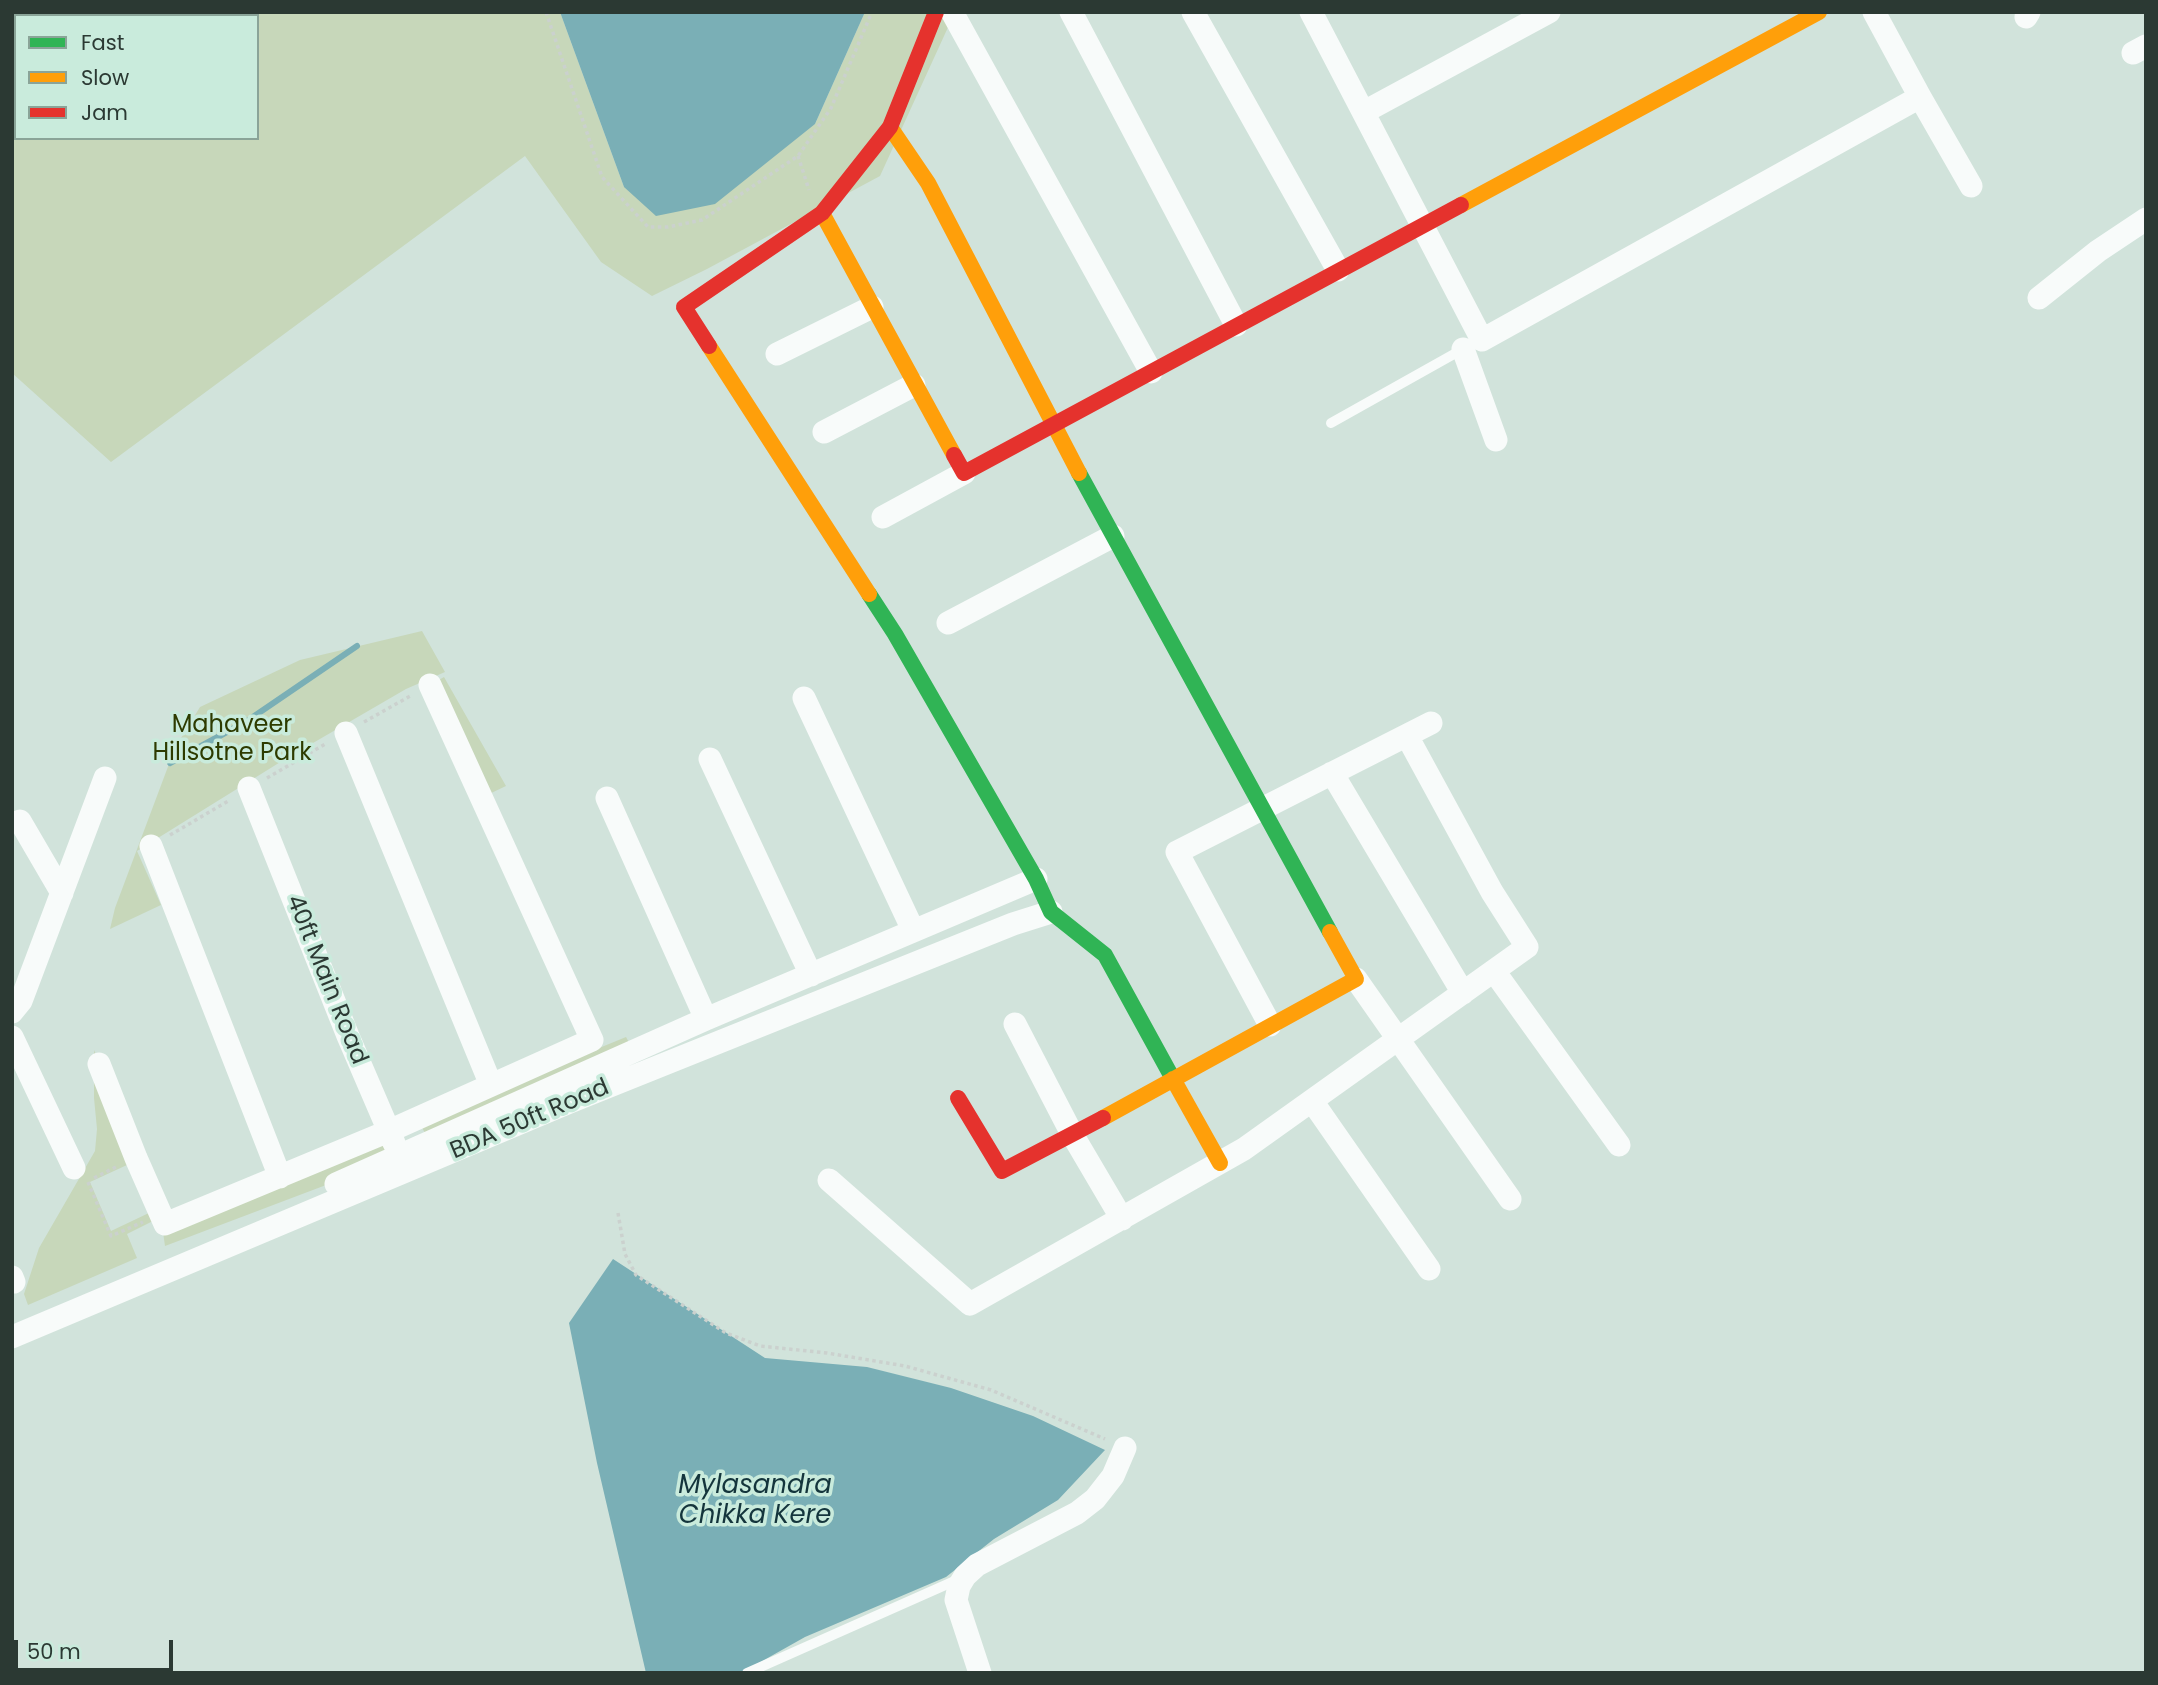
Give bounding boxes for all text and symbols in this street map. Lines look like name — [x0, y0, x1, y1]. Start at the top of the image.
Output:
legend — [14, 14, 259, 140]
text: Fast — [81, 28, 124, 57]
text: Slow — [81, 63, 129, 92]
text: Jam — [81, 98, 128, 127]
park label: Mahaveer Hillsotne Park — [152, 712, 312, 768]
street label: 40ft Main Road — [279, 891, 373, 1069]
street label: BDA 50ft Road — [446, 1074, 614, 1166]
water label: Mylasandra Chikka Kere — [678, 1470, 832, 1532]
scale bar — [18, 1626, 177, 1670]
text: 50 m — [27, 1637, 81, 1666]

